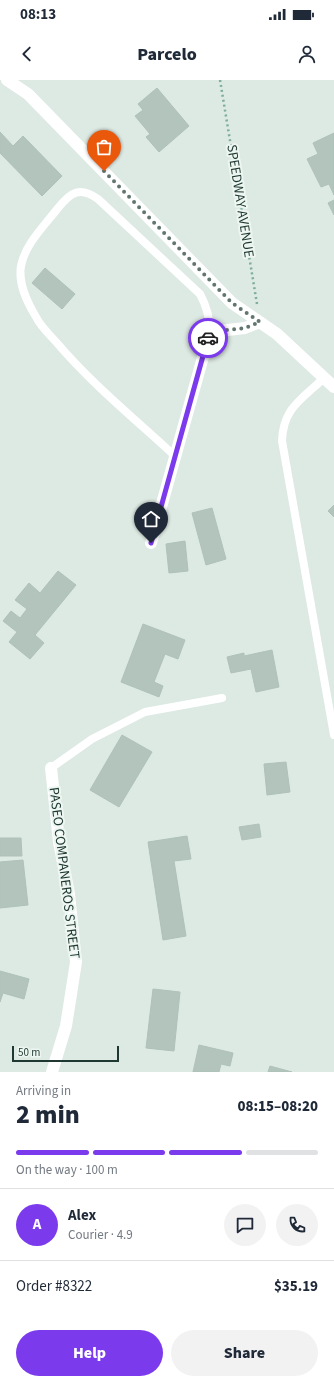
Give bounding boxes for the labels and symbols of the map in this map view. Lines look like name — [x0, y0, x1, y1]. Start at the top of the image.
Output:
pin — [87, 130, 121, 171]
street label: SPEEDWAY AVENUE — [221, 143, 259, 259]
courier — [188, 318, 228, 358]
pin — [134, 502, 168, 543]
street label: PASEO COMPANEROS STREET — [44, 786, 85, 960]
scale bar — [12, 1044, 119, 1063]

